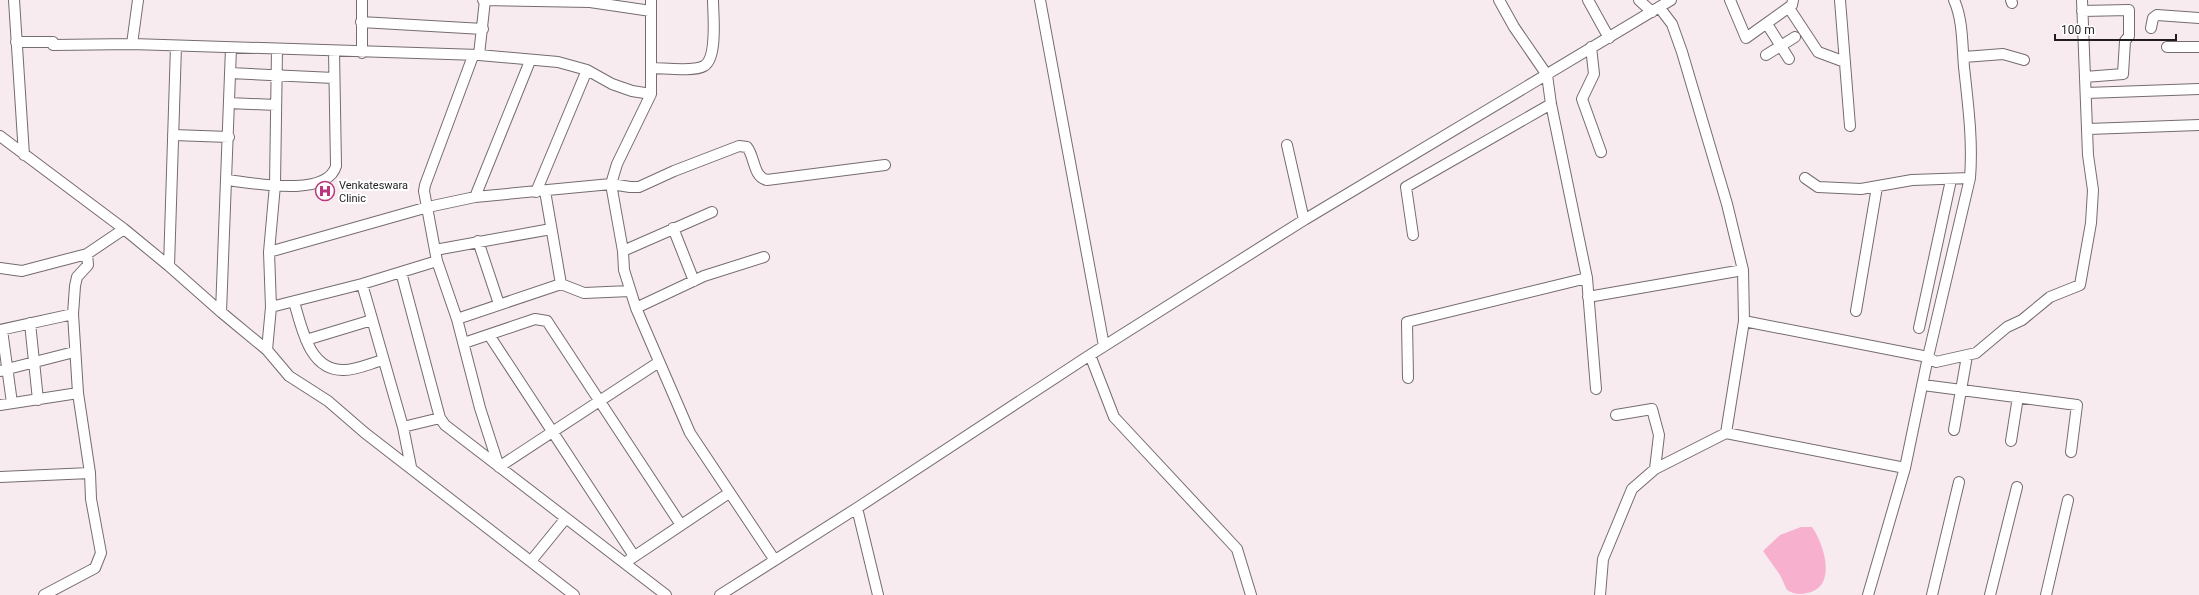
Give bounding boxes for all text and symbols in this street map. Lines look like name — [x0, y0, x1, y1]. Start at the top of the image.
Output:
scale bar — [2055, 16, 2176, 42]
text: 100 m — [2061, 23, 2095, 37]
place label: Venkateswara Clinic — [339, 179, 408, 205]
hospital icon: Venkateswara Clinic — [314, 180, 336, 202]

